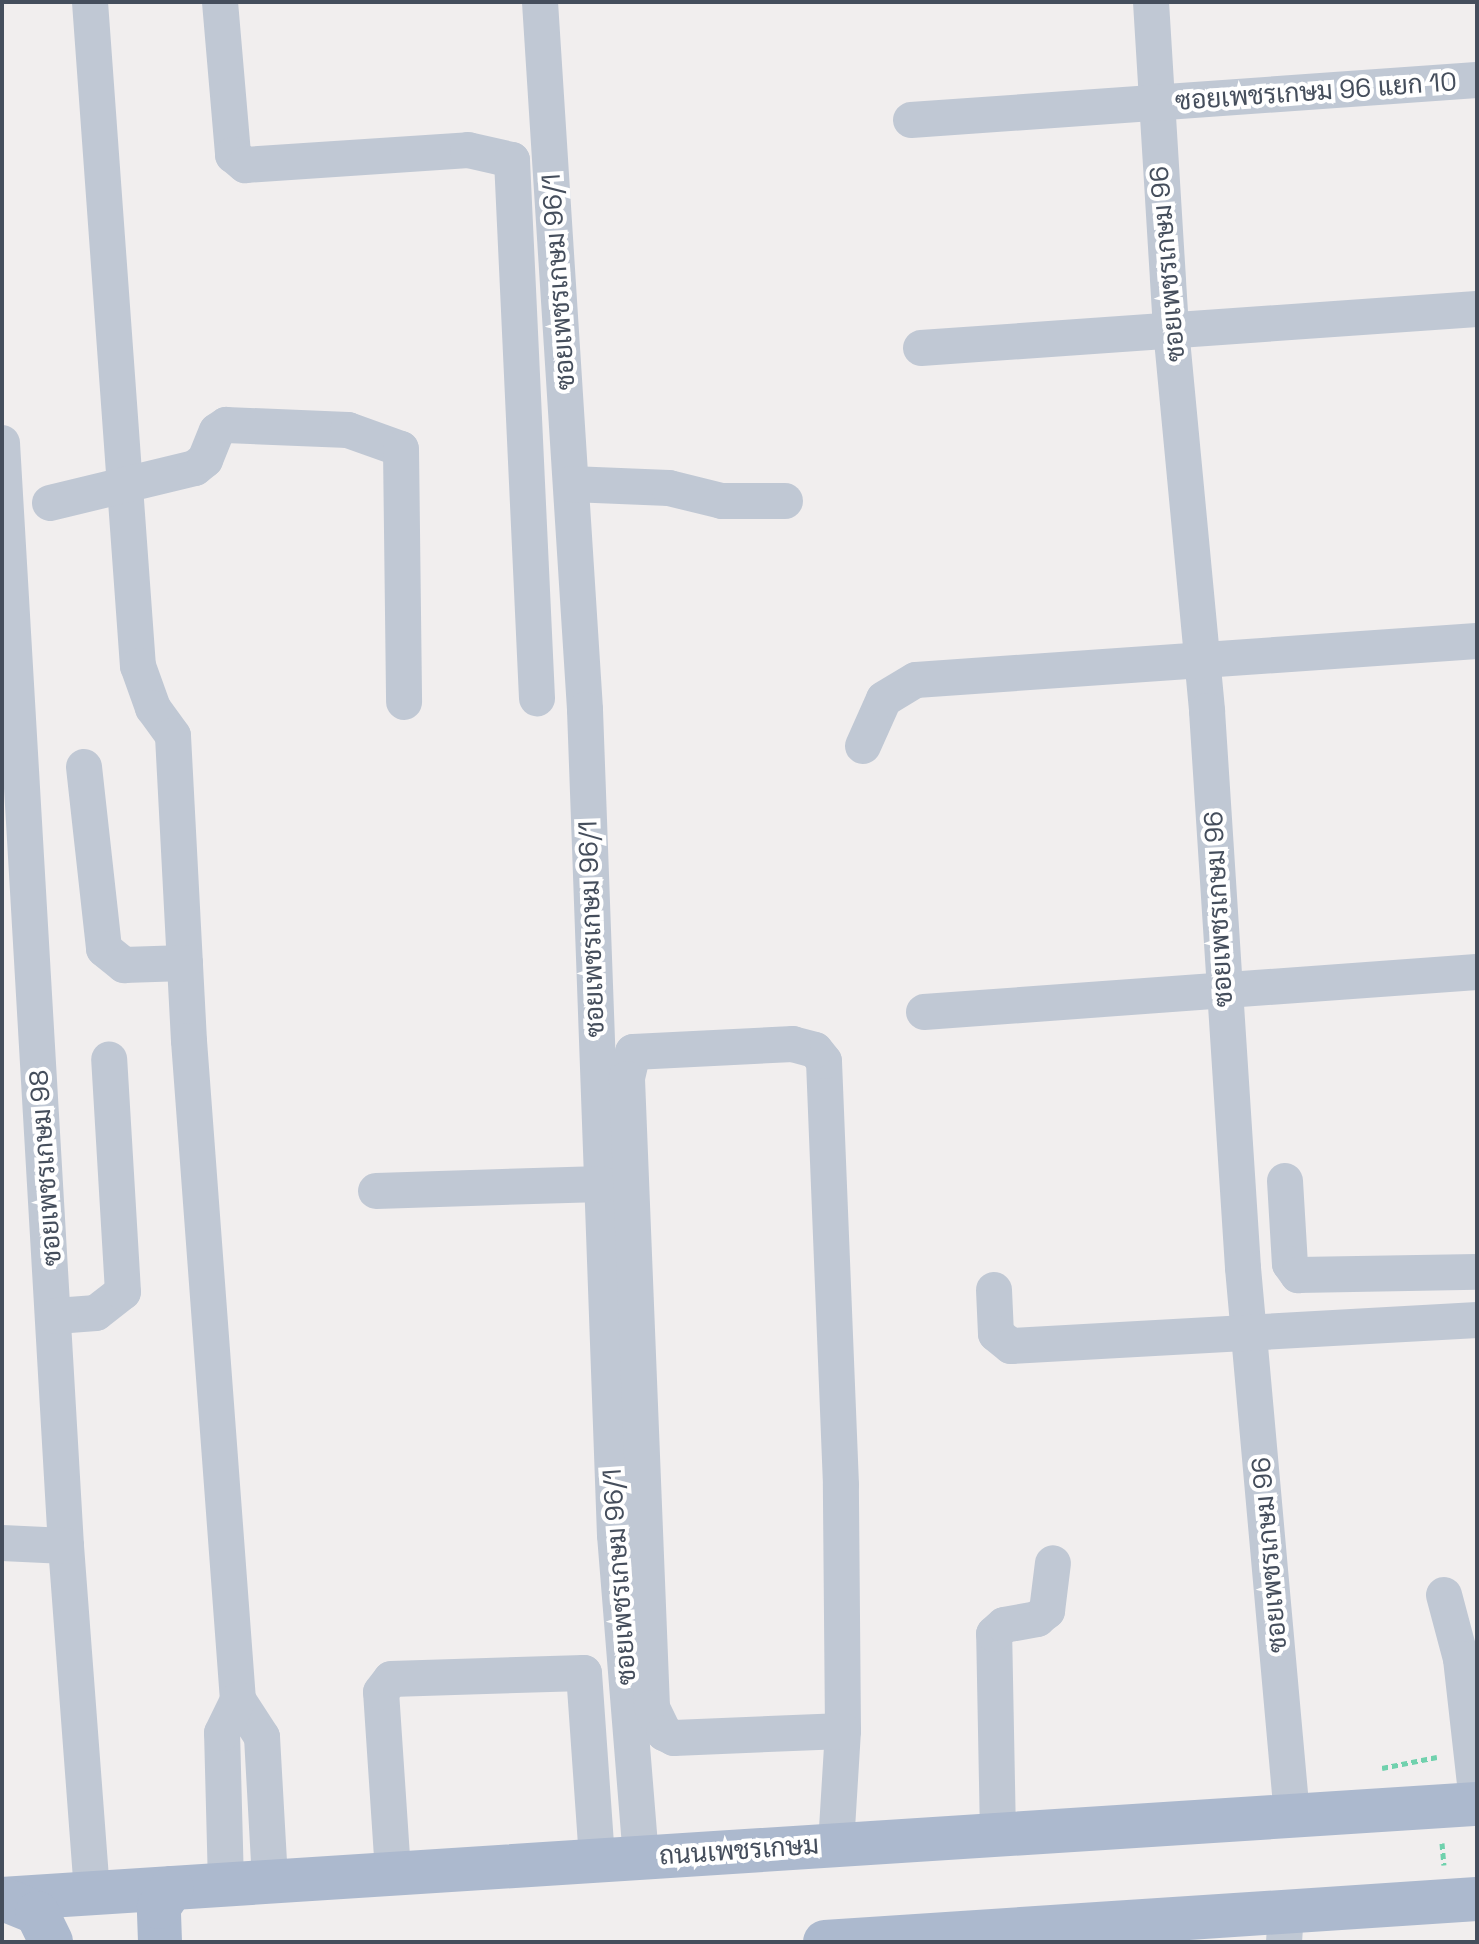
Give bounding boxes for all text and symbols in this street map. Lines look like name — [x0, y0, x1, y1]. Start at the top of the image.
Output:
street label: ซอยเพชรเกษม 96 แยก 10 — [1174, 67, 1458, 117]
street label: ซอยเพชรเกษม 96 — [1144, 165, 1192, 363]
street label: ซอยเพชรเกษม 96/1 — [536, 173, 582, 391]
street label: ซอยเพชรเกษม 96 — [1198, 810, 1240, 1008]
street label: ซอยเพชรเกษม 96/1 — [573, 820, 611, 1038]
street label: ซอยเพชรเกษม 98 — [24, 1069, 68, 1267]
street label: ซอยเพชรเกษม 96 — [1246, 1456, 1294, 1654]
street label: ซอยเพชรเกษม 96/1 — [597, 1468, 643, 1686]
street label: ถนนเพชรเกษม — [658, 1830, 820, 1872]

